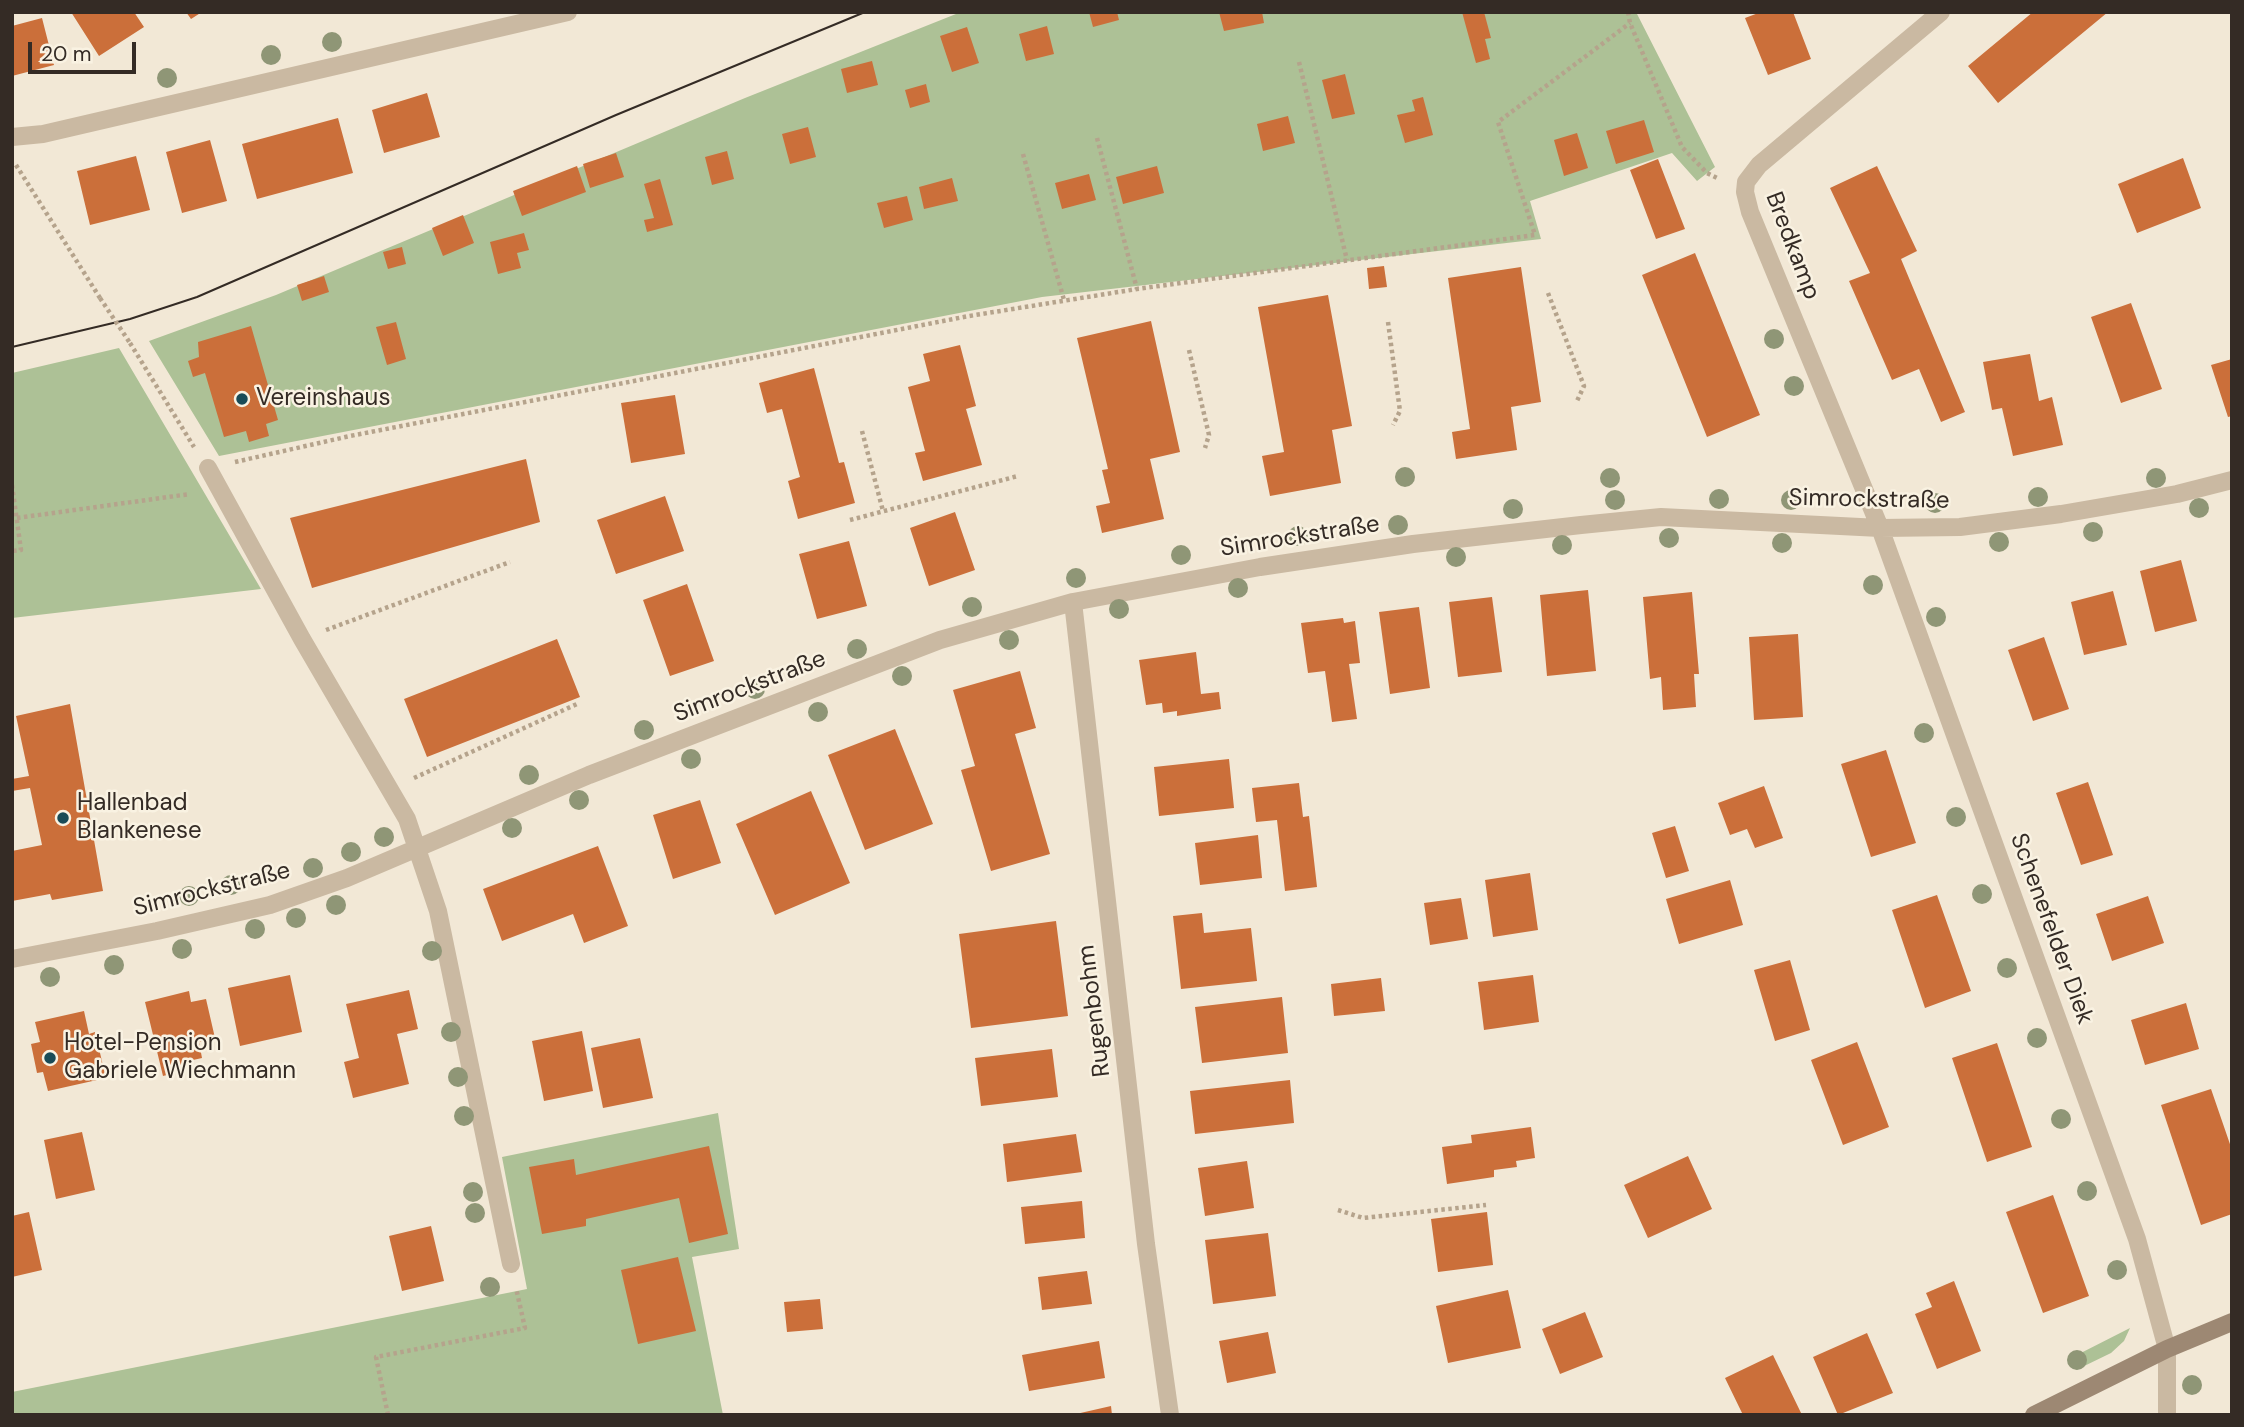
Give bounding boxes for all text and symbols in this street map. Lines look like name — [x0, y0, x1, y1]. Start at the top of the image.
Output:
scale bar — [32, 28, 140, 72]
text: 20 m — [41, 40, 92, 68]
street label: Bredkamp — [1758, 188, 1826, 304]
place label: Vereinshaus — [256, 385, 390, 413]
marker: Vereinshaus — [234, 391, 250, 407]
street label: Simrockstraße — [1788, 484, 1950, 516]
street label: Simrockstraße — [1218, 510, 1382, 564]
street label: Simrockstraße — [670, 645, 830, 729]
place label: Hallenbad Blankenese — [77, 790, 202, 846]
marker: Hallenbad Blankenese — [55, 810, 71, 826]
street label: Schenefelder Diek — [2003, 830, 2099, 1028]
street label: Simrockstraße — [130, 857, 294, 923]
street label: Rugenbohm — [1073, 943, 1117, 1079]
place label: Hotel-Pension Gabriele Wiechmann — [64, 1030, 296, 1086]
marker: Hotel-Pension Gabriele Wiechmann — [42, 1050, 58, 1066]

